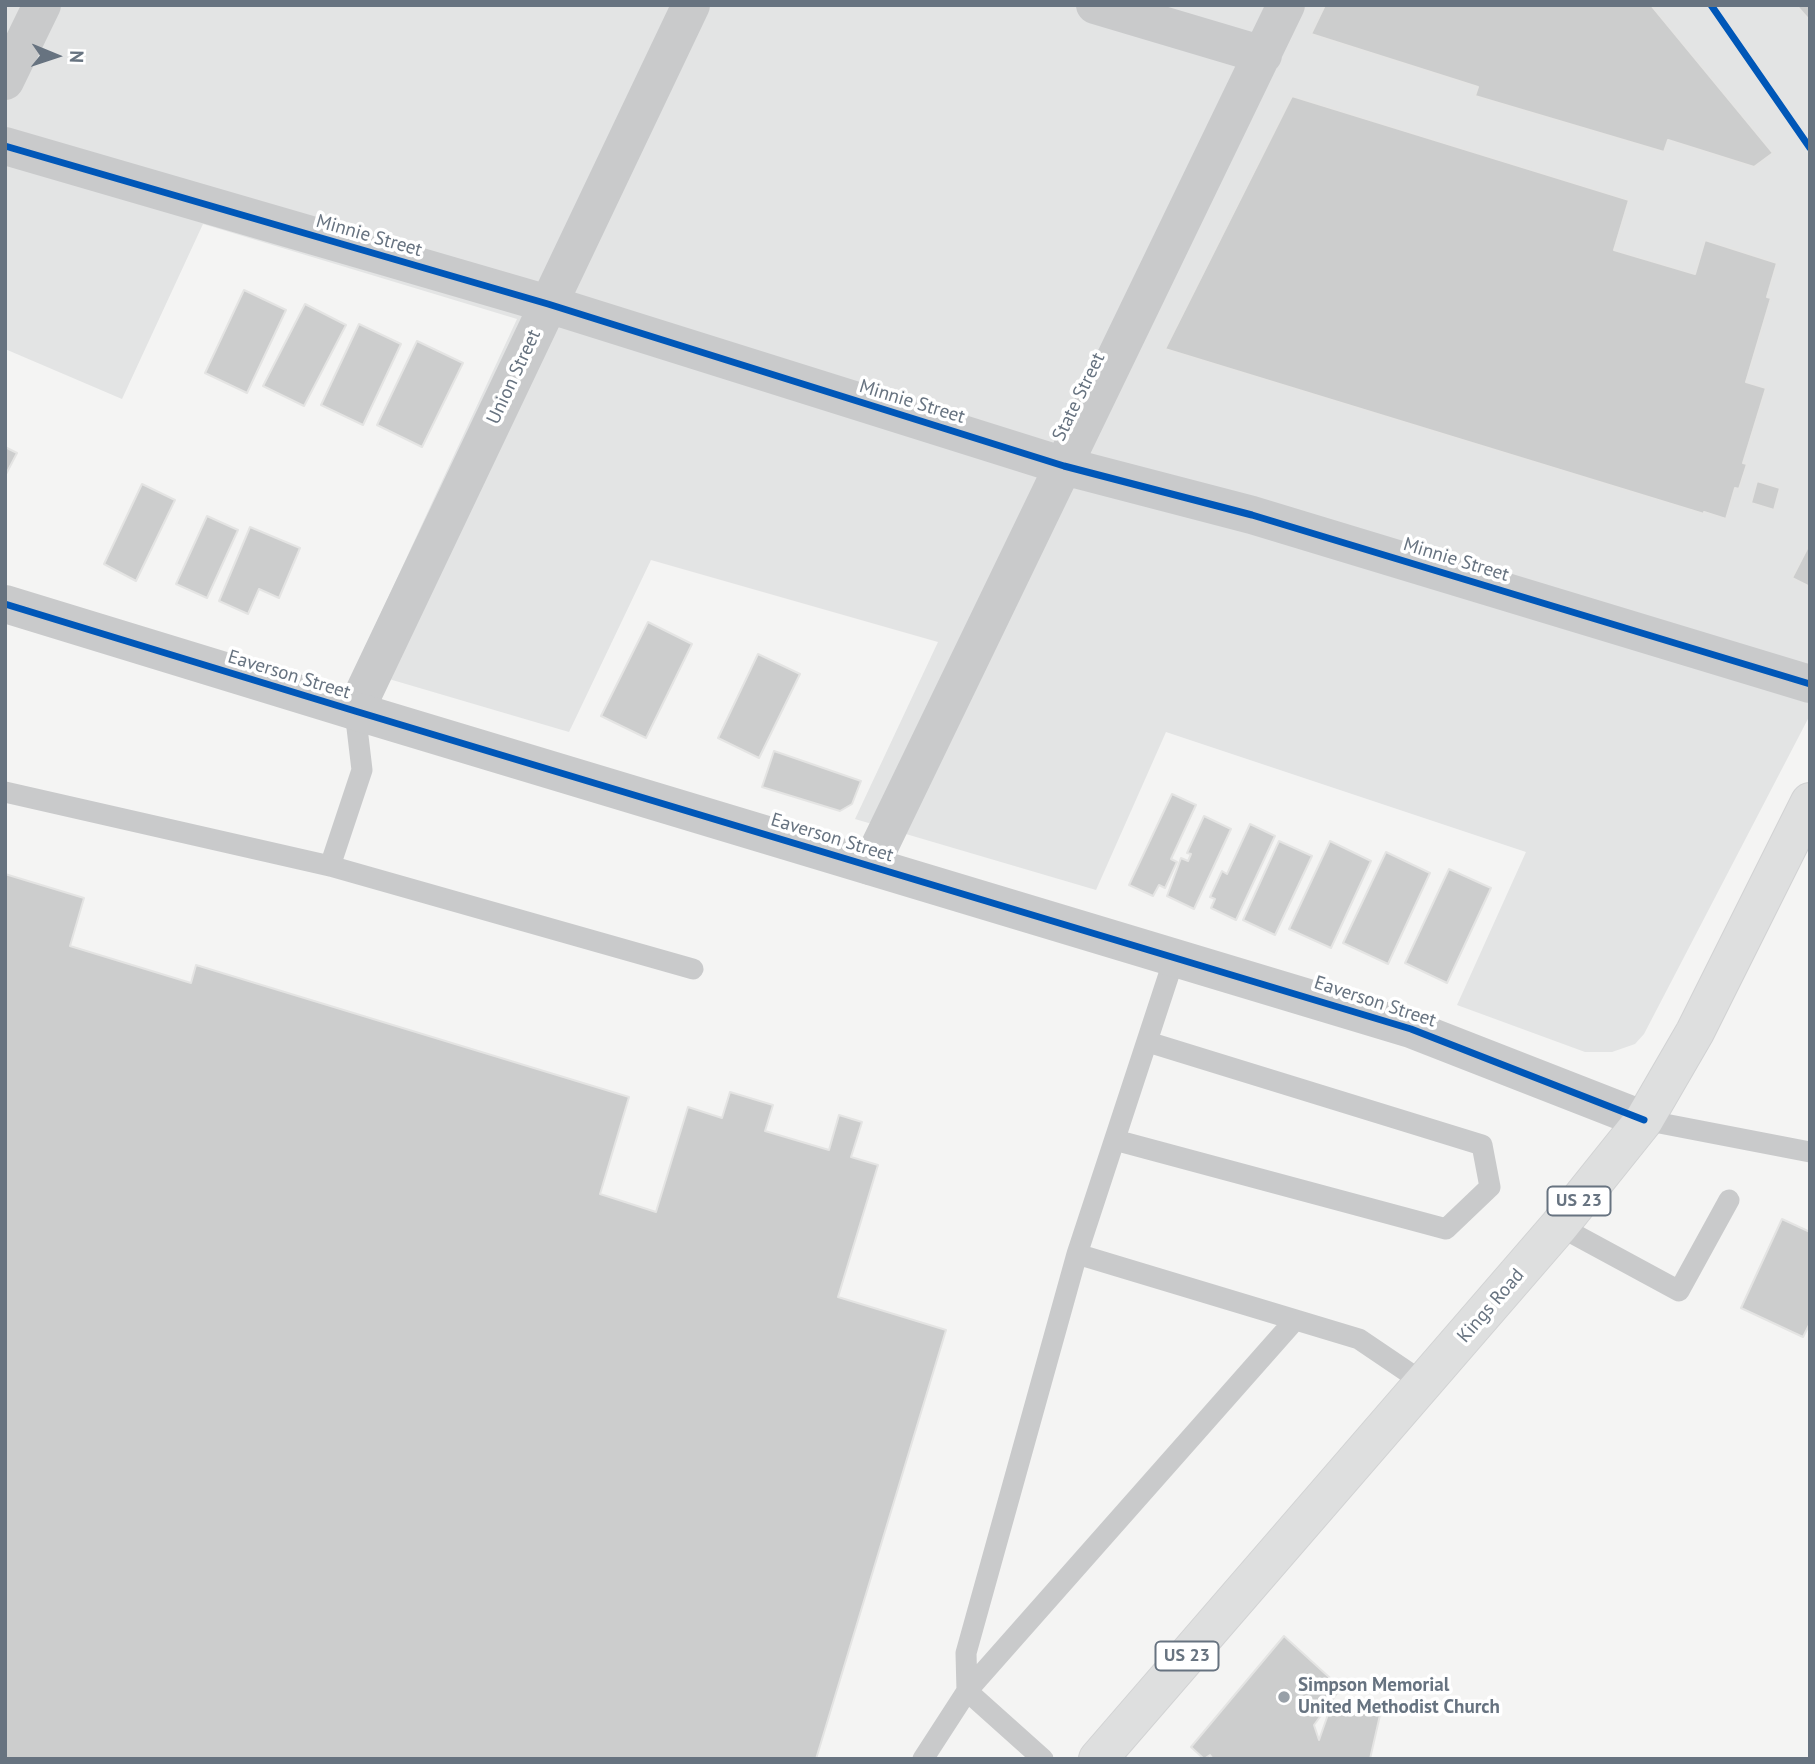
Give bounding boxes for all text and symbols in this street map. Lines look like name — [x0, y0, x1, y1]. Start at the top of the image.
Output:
north arrow — [21, 21, 91, 91]
text: N — [65, 50, 89, 63]
street label: Minnie Street — [313, 210, 425, 262]
street label: Union Street — [482, 326, 546, 428]
street label: State Street — [1048, 349, 1110, 445]
street label: Minnie Street — [856, 375, 968, 429]
street label: Minnie Street — [1400, 533, 1512, 587]
street label: Eaverson Street — [225, 646, 353, 704]
street label: Eaverson Street — [768, 809, 896, 867]
street label: Eaverson Street — [1311, 972, 1439, 1032]
road number: US 23 — [1548, 1186, 1610, 1216]
street label: Kings Road — [1453, 1264, 1529, 1348]
road number: US 23 — [1156, 1642, 1218, 1671]
place label: Simpson Memorial United Methodist Church — [1298, 1675, 1500, 1719]
marker: Simpson Memorial United Methodist Church — [1276, 1689, 1292, 1705]

